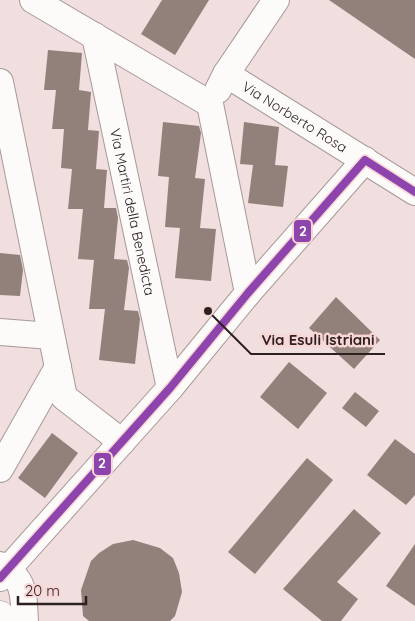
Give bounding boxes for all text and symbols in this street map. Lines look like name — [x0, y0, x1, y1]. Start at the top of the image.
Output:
street label: Via Norberto Rosa — [239, 77, 351, 156]
street label: Via Martiri della Benedicta — [106, 127, 159, 297]
line badge: 2 — [293, 219, 312, 243]
text: 2 — [299, 222, 307, 240]
callout: Via Esuli Istriani — [251, 324, 385, 354]
text: Via Esuli Istriani — [261, 330, 375, 349]
line badge: 2 — [93, 452, 112, 476]
text: 2 — [98, 454, 106, 472]
scale bar — [18, 574, 85, 606]
text: 20 m — [25, 581, 60, 600]

